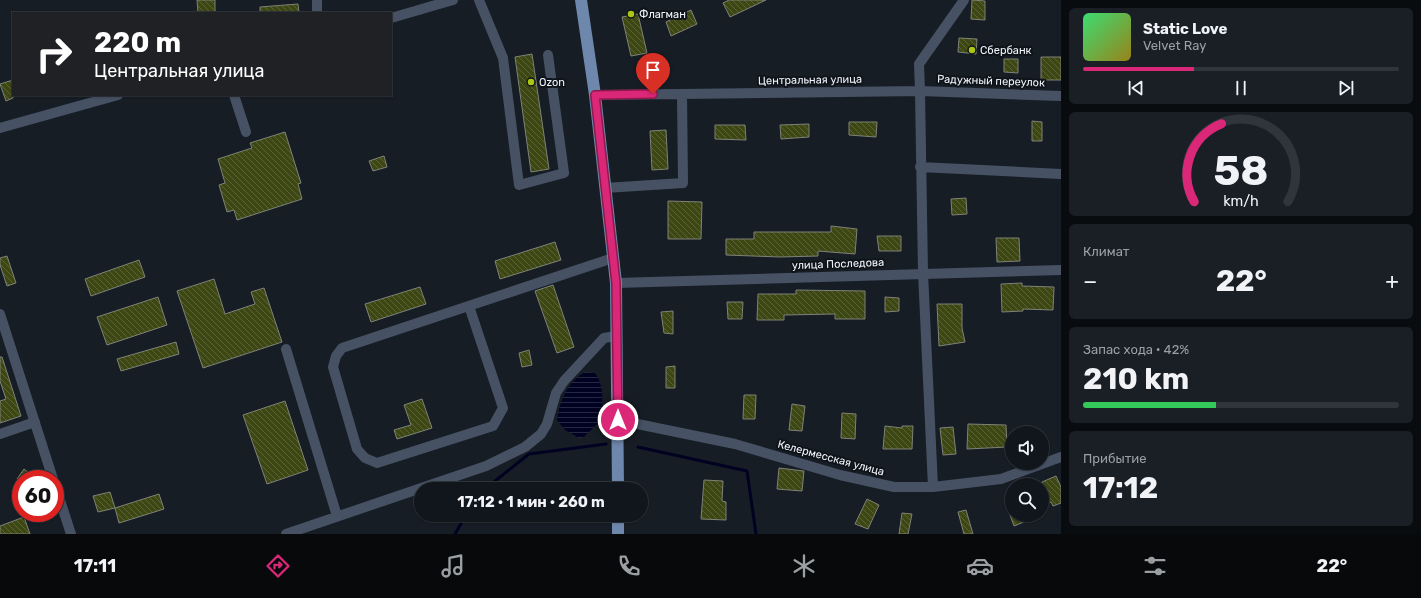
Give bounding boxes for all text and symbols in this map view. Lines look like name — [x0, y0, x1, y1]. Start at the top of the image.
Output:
place label: Флагман — [639, 8, 686, 21]
marker: Флагман — [626, 9, 636, 19]
text: Static Love — [1143, 20, 1227, 38]
text: 220 m — [94, 26, 181, 59]
icon: right — [28, 28, 80, 80]
text: Velvet Ray — [1143, 38, 1206, 53]
place label: Сбербанк — [980, 44, 1032, 57]
marker: Сбербанк — [967, 45, 977, 55]
pin — [636, 53, 670, 94]
icon: arrive — [642, 59, 664, 81]
text: Центральная улица — [94, 60, 264, 82]
street label: Центральная улица — [758, 73, 862, 87]
street label: Радужный переулок — [937, 73, 1045, 89]
place label: Ozon — [539, 76, 565, 89]
marker: Ozon — [526, 77, 536, 87]
icon: previous — [1125, 77, 1147, 99]
icon: pause — [1230, 77, 1252, 99]
icon: next — [1335, 77, 1357, 99]
text: 58 — [1213, 145, 1269, 194]
text: km/h — [1223, 192, 1259, 209]
text: Климат — [1083, 244, 1129, 259]
street label: улица Последова — [792, 256, 884, 272]
text: 22° — [1216, 263, 1267, 299]
text: − — [1083, 268, 1097, 295]
text: + — [1385, 268, 1399, 295]
text: Запас хода · 42% — [1083, 342, 1189, 357]
text: 210 km — [1083, 361, 1189, 397]
position arrow — [597, 399, 639, 441]
map controls — [1005, 426, 1049, 522]
button: sound — [1005, 426, 1049, 470]
street label: Келермесская улица — [776, 437, 886, 479]
text: Прибытие — [1083, 451, 1147, 466]
speed limit sign: 60 — [12, 470, 64, 522]
text: 17:12 — [1083, 470, 1158, 506]
button: search — [1005, 478, 1049, 522]
text: 17:12 · 1 мин · 260 m — [457, 493, 605, 511]
icon: directions — [264, 552, 292, 580]
icon: music — [439, 552, 467, 580]
icon: phone — [615, 552, 643, 580]
icon: climate — [790, 552, 818, 580]
icon: car — [966, 552, 994, 580]
icon: filters — [1141, 552, 1169, 580]
text: 17:11 — [74, 555, 116, 577]
text: 22° — [1316, 555, 1347, 577]

